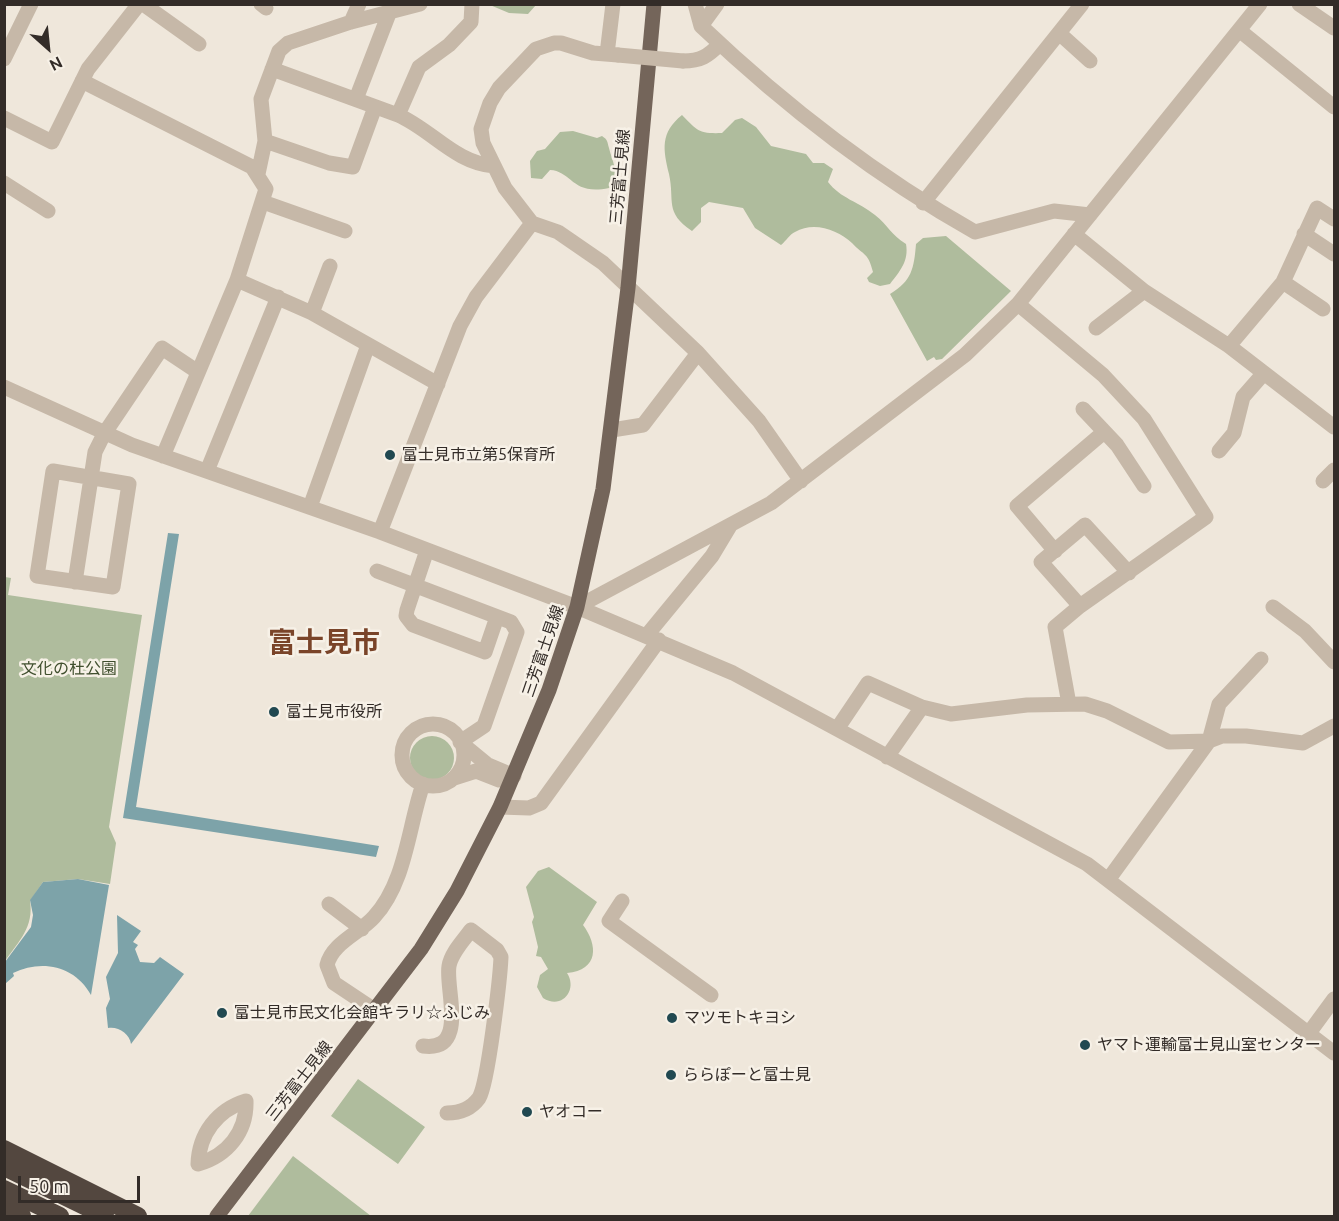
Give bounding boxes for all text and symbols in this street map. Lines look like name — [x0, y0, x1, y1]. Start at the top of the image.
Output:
north arrow — [18, 18, 78, 78]
text: N — [47, 53, 66, 75]
street label: 三芳富士見線 — [606, 128, 634, 226]
place label: 富士見市立第5保育所 — [402, 445, 555, 465]
marker: 富士見市立第5保育所 — [383, 448, 397, 462]
street label: 三芳富士見線 — [518, 602, 568, 700]
district label: 富士見市 — [268, 626, 380, 660]
park label: 文化の杜公園 — [21, 659, 117, 679]
place label: 富士見市役所 — [286, 702, 382, 722]
marker: 富士見市役所 — [267, 705, 281, 719]
place label: 富士見市民文化会館キラリ☆ふじみ — [234, 1003, 490, 1023]
marker: 富士見市民文化会館キラリ☆ふじみ — [215, 1006, 229, 1020]
place label: マツモトキヨシ — [684, 1008, 796, 1028]
marker: マツモトキヨシ — [665, 1011, 679, 1025]
place label: ヤマト運輸富士見山室センター — [1097, 1035, 1321, 1055]
street label: 三芳富士見線 — [262, 1037, 336, 1125]
marker: ヤマト運輸富士見山室センター — [1078, 1038, 1092, 1052]
place label: ららぽーと富士見 — [683, 1065, 811, 1085]
marker: ららぽーと富士見 — [664, 1068, 678, 1082]
place label: ヤオコー — [539, 1102, 603, 1122]
marker: ヤオコー — [520, 1105, 534, 1119]
scale bar — [21, 1164, 142, 1202]
text: 50 m — [29, 1176, 69, 1196]

